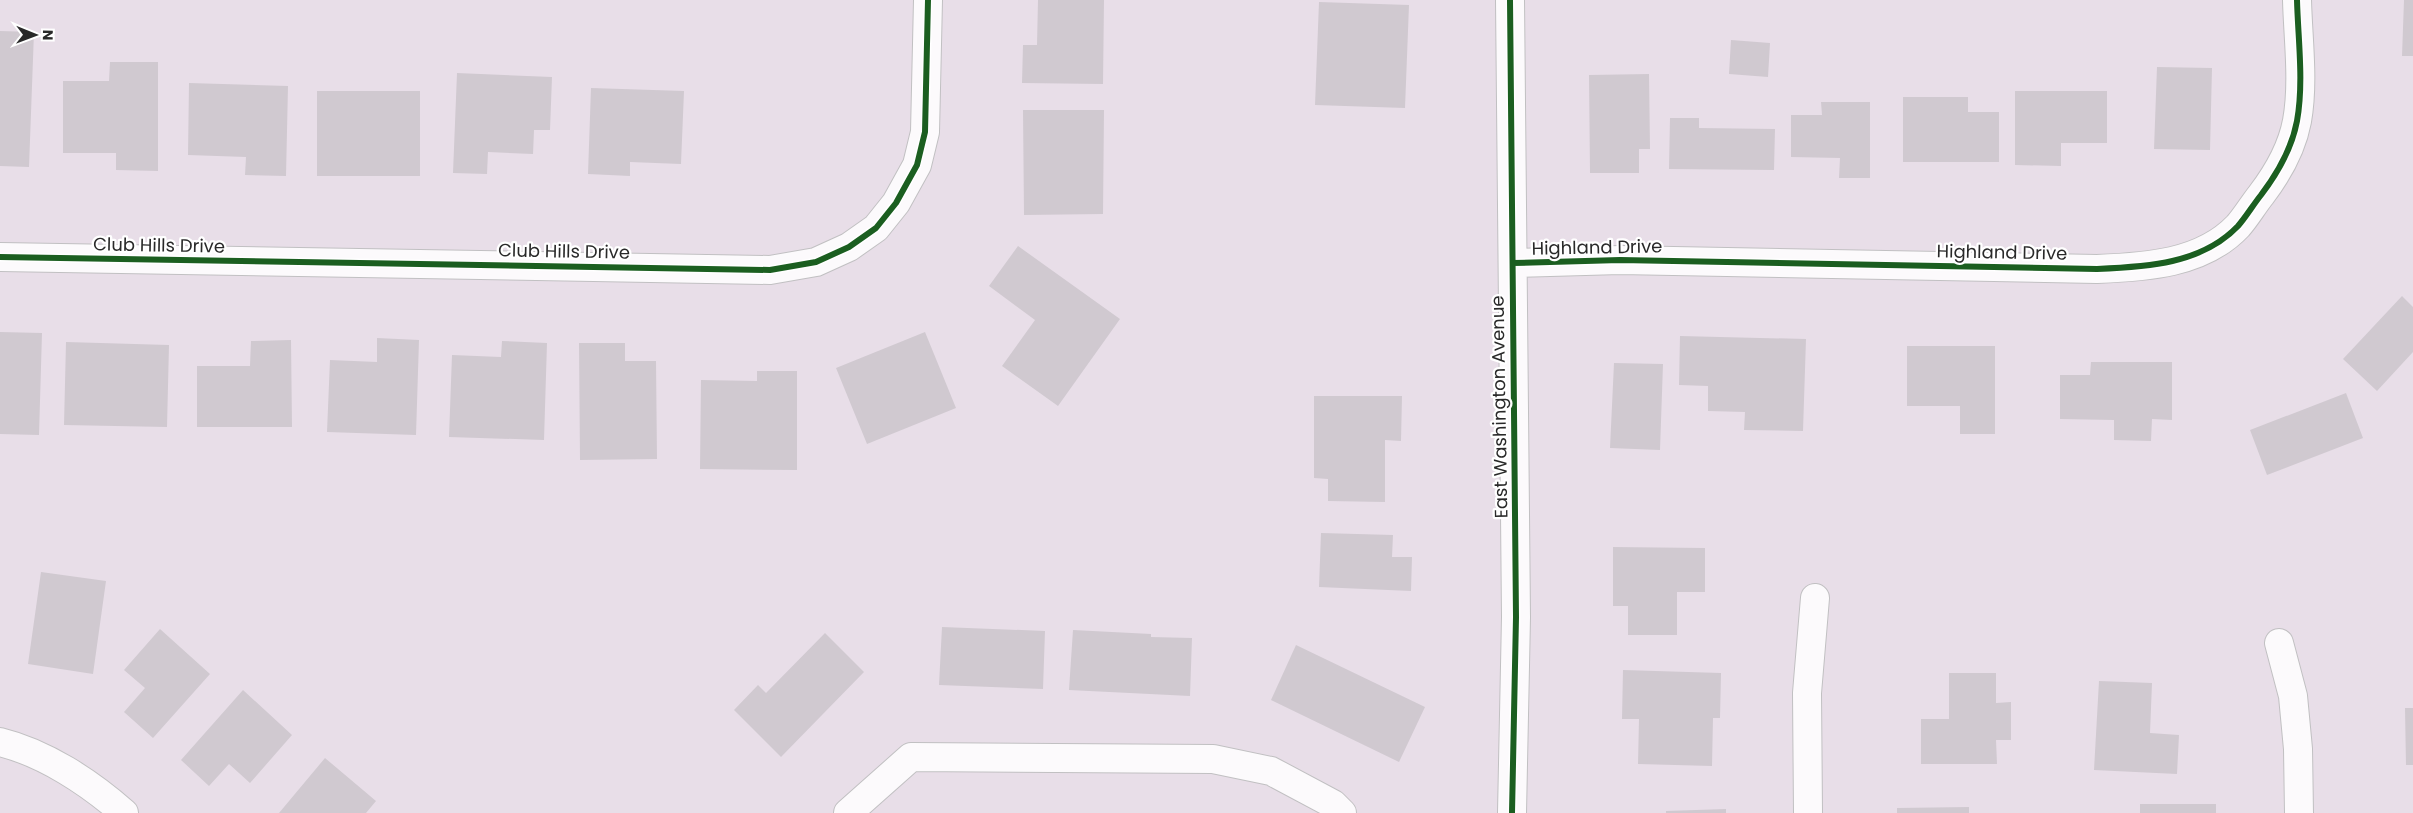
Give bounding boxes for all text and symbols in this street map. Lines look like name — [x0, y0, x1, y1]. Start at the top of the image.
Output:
north arrow — [10, 10, 60, 60]
text: N — [38, 30, 58, 41]
street label: Club Hills Drive — [93, 231, 225, 259]
street label: Highland Drive — [1531, 233, 1663, 261]
street label: Club Hills Drive — [498, 237, 630, 265]
street label: Highland Drive — [1936, 238, 2068, 266]
street label: East Washington Avenue — [1485, 295, 1513, 519]

